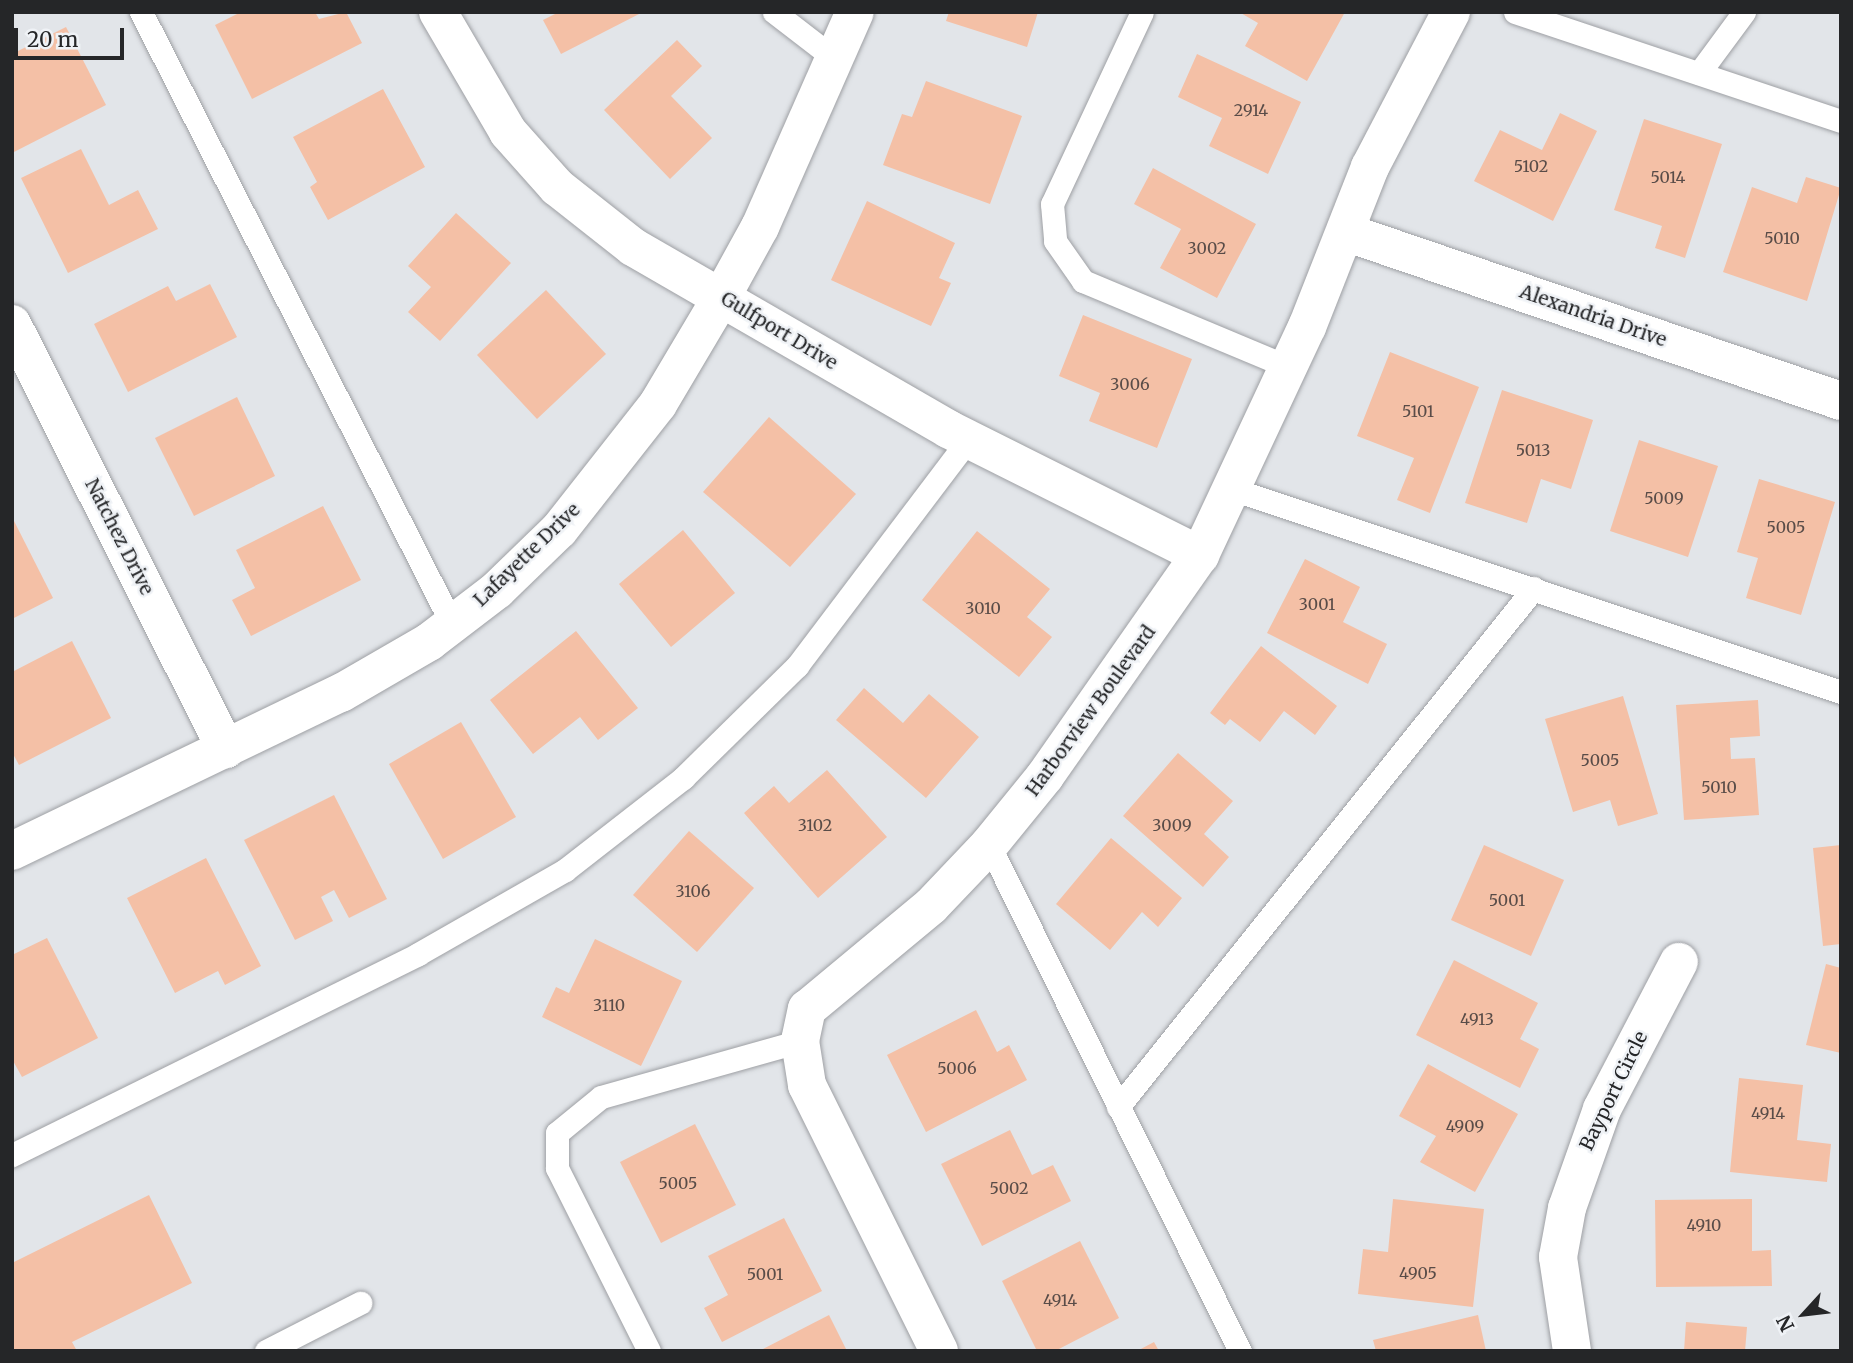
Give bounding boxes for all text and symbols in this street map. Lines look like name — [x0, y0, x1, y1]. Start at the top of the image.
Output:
scale bar — [18, 14, 128, 58]
text: 20 m — [27, 26, 78, 53]
house number: 2914 — [1234, 100, 1268, 120]
house number: 5102 — [1514, 156, 1548, 176]
house number: 5014 — [1651, 167, 1685, 187]
house number: 5010 — [1764, 228, 1800, 248]
house number: 3002 — [1188, 238, 1226, 258]
street label: Alexandria Drive — [1517, 280, 1669, 352]
street label: Gulfport Drive — [717, 287, 841, 375]
house number: 3006 — [1110, 374, 1150, 394]
house number: 5101 — [1402, 401, 1434, 421]
house number: 5013 — [1516, 440, 1550, 460]
street label: Natchez Drive — [80, 475, 158, 599]
house number: 5009 — [1644, 488, 1684, 508]
street label: Lafayette Drive — [469, 499, 585, 611]
house number: 5005 — [1767, 517, 1805, 537]
house number: 3001 — [1299, 594, 1335, 614]
house number: 3010 — [965, 598, 1001, 618]
street label: Harborview Boulevard — [1021, 621, 1161, 801]
house number: 5005 — [1581, 750, 1619, 770]
house number: 5010 — [1701, 777, 1737, 797]
house number: 3102 — [798, 815, 832, 835]
house number: 3009 — [1152, 815, 1192, 835]
house number: 3106 — [676, 881, 710, 901]
house number: 5001 — [1489, 890, 1525, 910]
house number: 3110 — [593, 995, 625, 1015]
house number: 4913 — [1460, 1009, 1494, 1029]
street label: Bayport Circle — [1575, 1028, 1653, 1154]
house number: 5006 — [937, 1058, 977, 1078]
house number: 4914 — [1751, 1103, 1785, 1123]
house number: 4909 — [1446, 1116, 1484, 1136]
house number: 5005 — [659, 1173, 697, 1193]
house number: 5002 — [990, 1178, 1028, 1198]
house number: 4910 — [1687, 1215, 1721, 1235]
house number: 4905 — [1399, 1263, 1437, 1283]
house number: 5001 — [747, 1264, 783, 1284]
north arrow — [1769, 1279, 1839, 1349]
house number: 4914 — [1043, 1290, 1077, 1310]
text: N — [1771, 1311, 1799, 1336]

